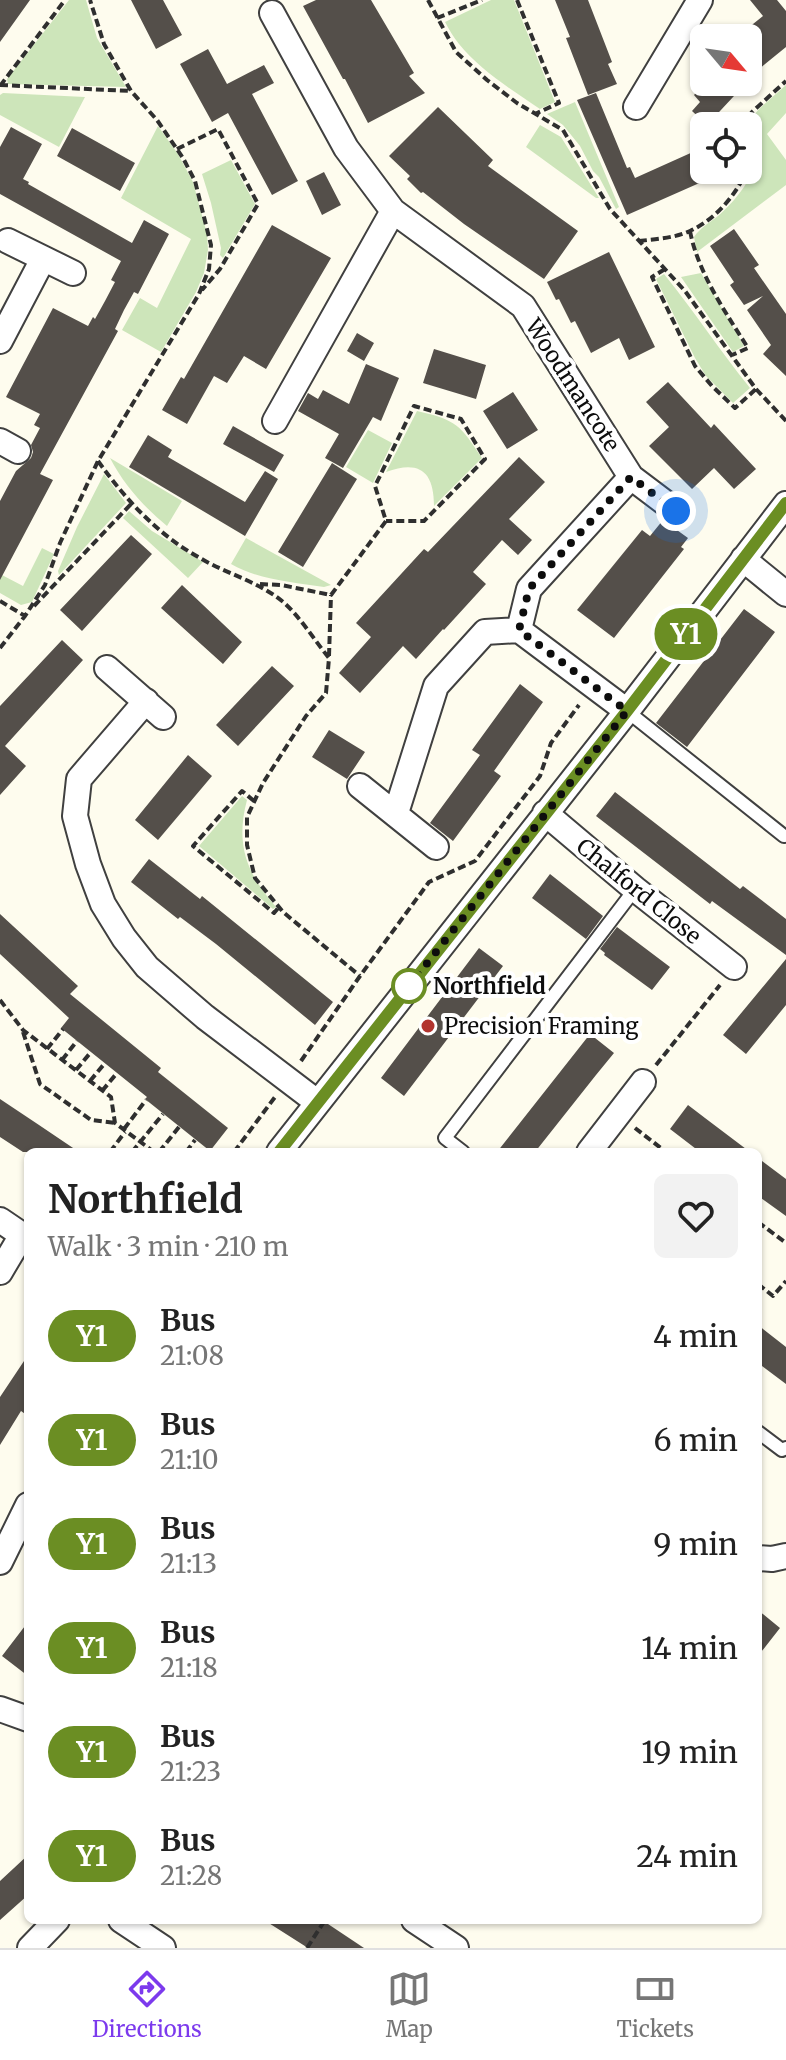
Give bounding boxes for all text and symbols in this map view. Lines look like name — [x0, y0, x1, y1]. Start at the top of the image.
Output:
north arrow — [690, 24, 762, 96]
map controls — [690, 24, 762, 184]
button: locate — [690, 112, 762, 184]
street label: Woodmancote — [519, 313, 626, 457]
your location — [656, 491, 696, 531]
line badge: Y1 — [650, 608, 722, 660]
text: Y1 — [670, 616, 702, 652]
street label: Chalford Close — [571, 832, 707, 950]
marker: Northfield — [392, 969, 426, 1003]
place label: Northfield — [433, 972, 546, 1000]
place label: Precision Framing — [444, 1012, 639, 1040]
marker: Precision Framing — [419, 1017, 437, 1035]
button: heart — [654, 1174, 738, 1258]
text: Northfield — [48, 1176, 243, 1223]
text: Walk · 3 min · 210 m — [48, 1230, 288, 1263]
text: Bus — [160, 1301, 216, 1339]
text: 4 min — [653, 1317, 738, 1355]
text: Y1 — [76, 1318, 108, 1354]
text: 21:08 — [160, 1339, 224, 1372]
text: Bus — [160, 1405, 216, 1443]
text: 6 min — [653, 1421, 738, 1459]
text: Y1 — [76, 1422, 108, 1458]
text: 21:10 — [160, 1443, 219, 1476]
text: Bus — [160, 1509, 216, 1547]
text: 9 min — [653, 1525, 738, 1563]
text: Y1 — [76, 1526, 108, 1562]
text: 21:13 — [160, 1547, 217, 1580]
text: Bus — [160, 1613, 216, 1651]
text: 14 min — [641, 1629, 738, 1667]
text: Y1 — [76, 1630, 108, 1666]
text: 21:18 — [160, 1651, 218, 1684]
text: Bus — [160, 1717, 216, 1755]
text: 19 min — [641, 1733, 738, 1771]
text: Y1 — [76, 1734, 108, 1770]
text: 21:23 — [160, 1755, 221, 1788]
text: Bus — [160, 1821, 216, 1859]
text: 24 min — [636, 1837, 738, 1875]
text: Y1 — [76, 1838, 108, 1874]
text: 21:28 — [160, 1859, 222, 1892]
tab: Directions — [92, 1967, 202, 2043]
tab: Map — [386, 1967, 433, 2043]
tab: Tickets — [616, 1967, 694, 2043]

